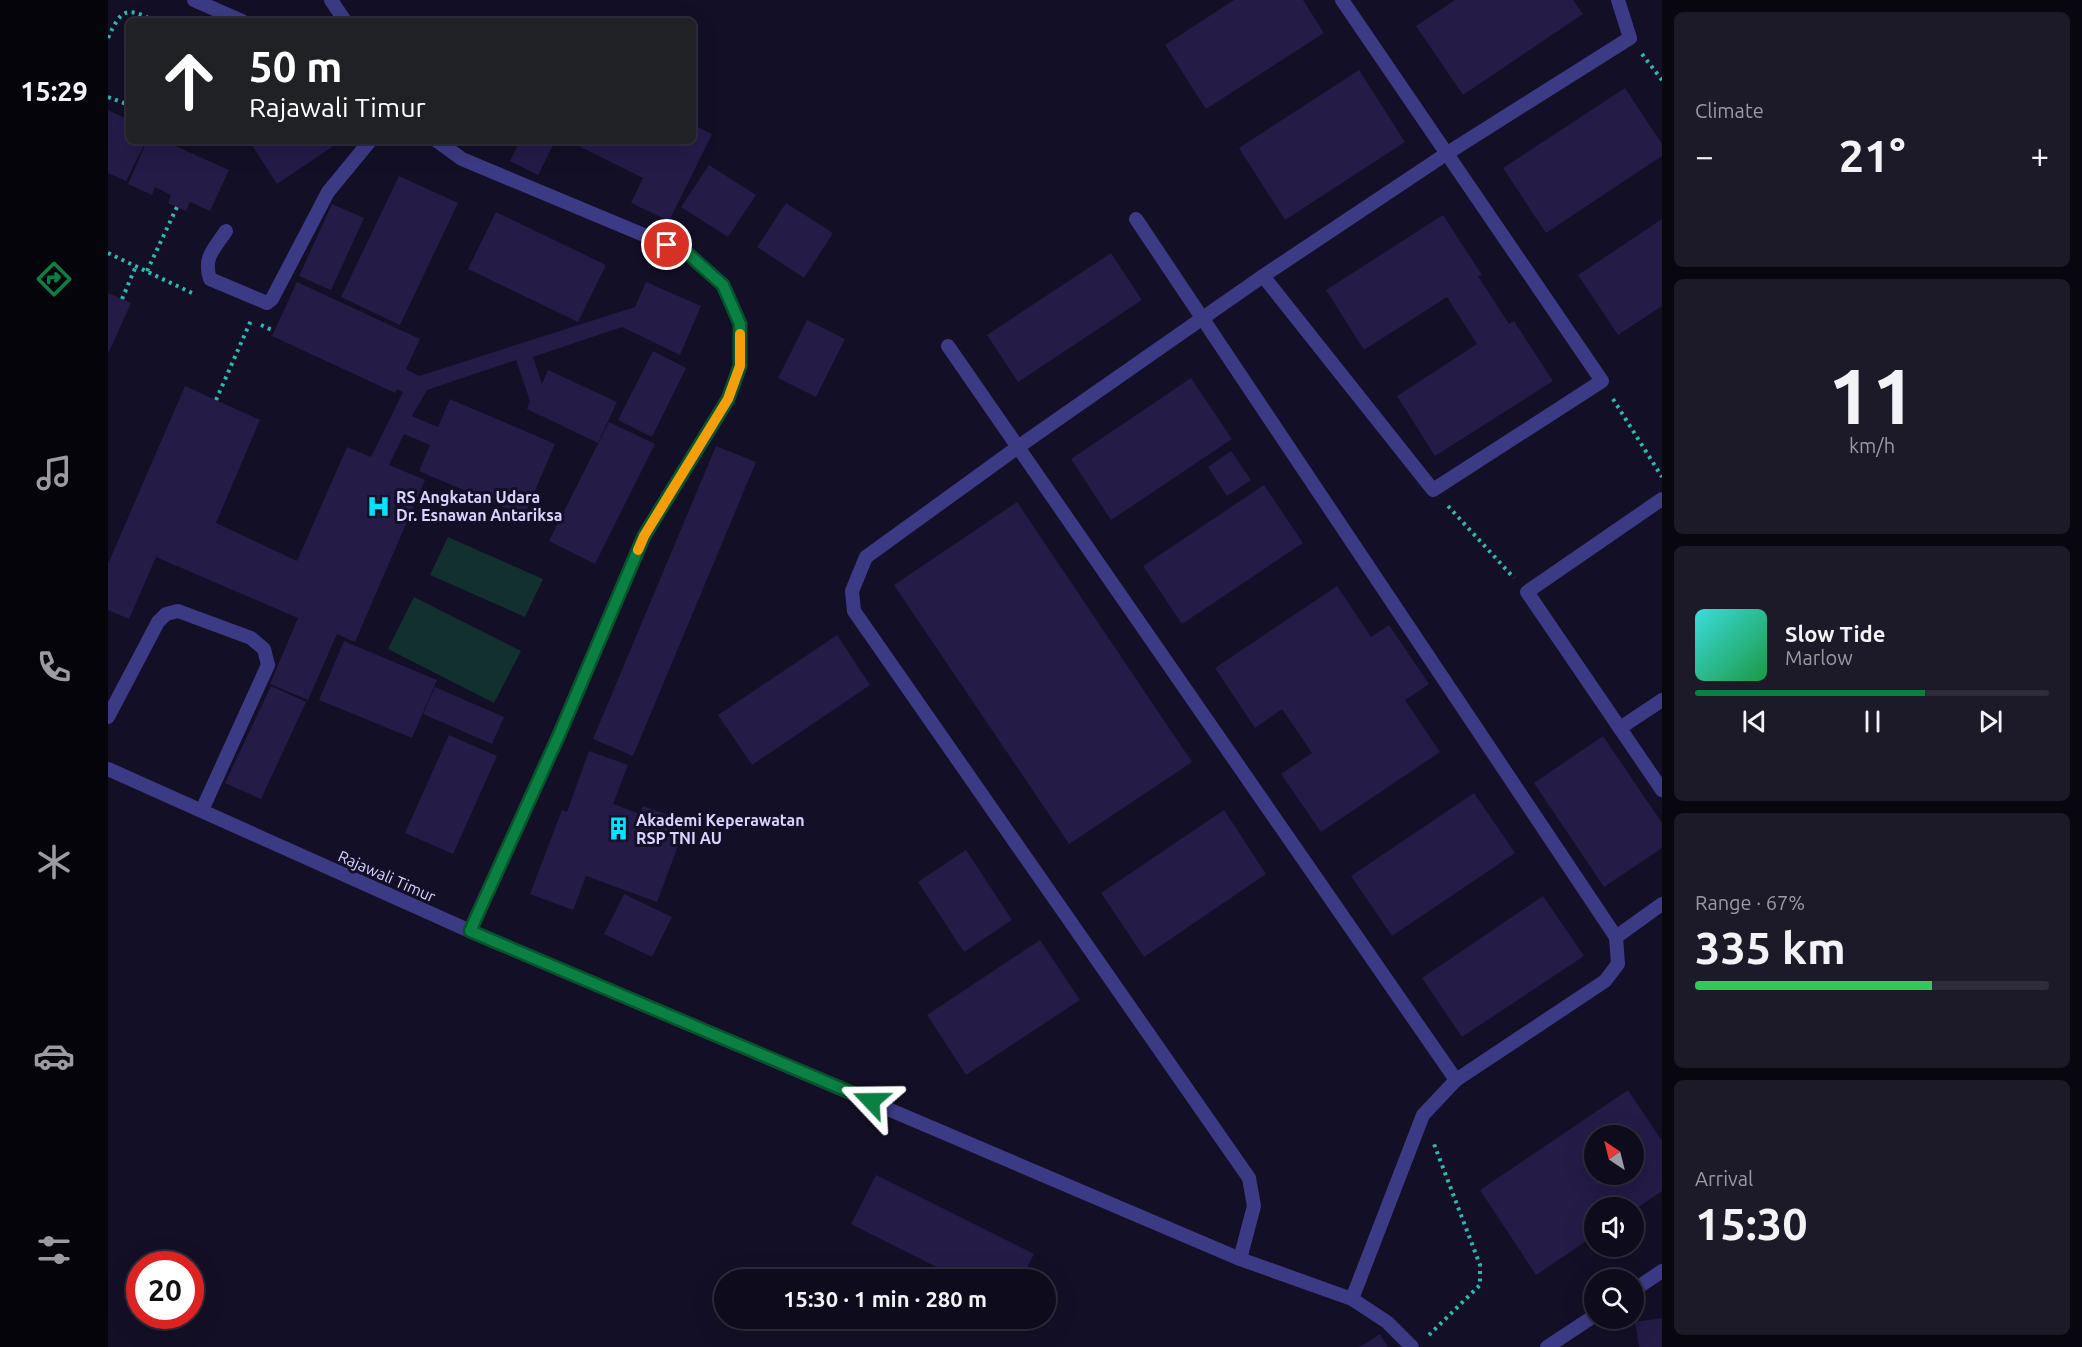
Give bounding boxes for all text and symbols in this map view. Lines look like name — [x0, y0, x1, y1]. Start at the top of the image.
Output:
icon: ahead — [150, 42, 228, 120]
text: 50 m — [249, 43, 343, 90]
text: 15:29 — [20, 76, 88, 106]
text: Rajawali Timur — [249, 92, 426, 122]
text: Climate — [1695, 99, 1764, 122]
text: 21° — [1839, 130, 1905, 181]
text: − — [1695, 137, 1714, 174]
text: + — [2030, 137, 2049, 174]
pin — [641, 219, 692, 270]
icon: arrive — [650, 228, 683, 261]
icon: directions — [33, 258, 75, 300]
text: 11 — [1828, 351, 1916, 439]
text: km/h — [1849, 434, 1895, 457]
icon: music — [33, 452, 75, 494]
place label: RS Angkatan Udara Dr. Esnawan Antariksa — [396, 488, 562, 524]
hospital icon: RS Angkatan Udara Dr. Esnawan Antariksa — [365, 493, 391, 519]
text: Slow Tide — [1785, 621, 1885, 646]
icon: phone — [33, 646, 75, 688]
text: Marlow — [1785, 646, 1853, 669]
icon: previous — [1738, 705, 1771, 738]
icon: pause — [1856, 705, 1889, 738]
icon: next — [1974, 705, 2007, 738]
place label: Akademi Keperawatan RSP TNI AU — [636, 811, 805, 847]
building icon: Akademi Keperawatan RSP TNI AU — [605, 816, 631, 842]
icon: climate — [33, 841, 75, 883]
street label: Rajawali Timur — [335, 846, 439, 906]
text: Range · 67% — [1695, 891, 1805, 914]
text: 335 km — [1695, 922, 1846, 973]
icon: car — [33, 1035, 75, 1077]
position arrow — [839, 1069, 903, 1133]
north arrow — [1584, 1125, 1644, 1185]
map controls — [1584, 1125, 1644, 1329]
text: Arrival — [1695, 1167, 1753, 1190]
button: sound — [1584, 1197, 1644, 1257]
text: 15:30 — [1695, 1198, 1808, 1249]
icon: filters — [33, 1229, 75, 1271]
speed limit sign: 20 — [126, 1251, 204, 1329]
button: search — [1584, 1269, 1644, 1329]
text: 15:30 · 1 min · 280 m — [783, 1286, 987, 1311]

